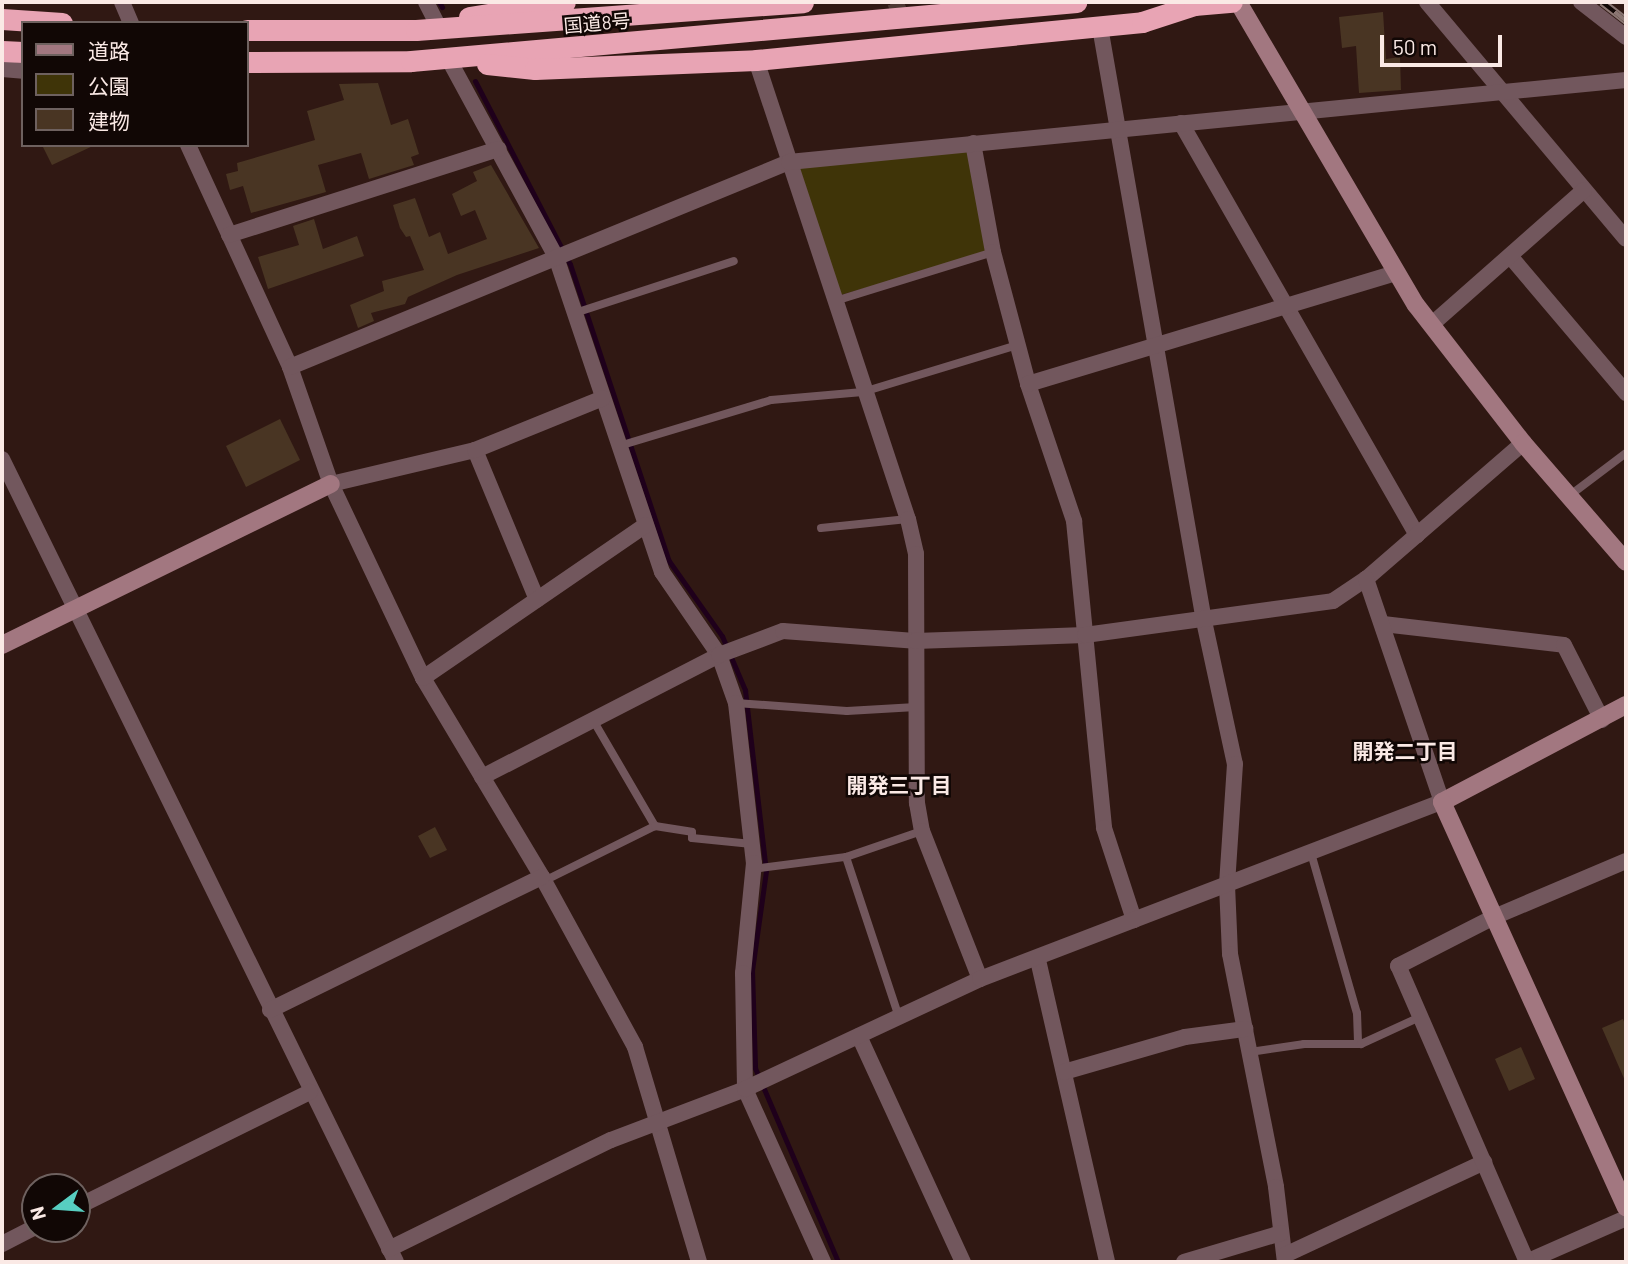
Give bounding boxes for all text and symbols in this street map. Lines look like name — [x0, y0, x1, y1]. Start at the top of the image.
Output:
street label: 国道8号 — [563, 9, 631, 37]
legend — [21, 21, 248, 147]
scale bar — [1383, 21, 1506, 65]
text: 50 m — [1393, 34, 1437, 59]
text: 道路 — [88, 38, 130, 63]
text: 公園 — [88, 73, 130, 98]
text: 建物 — [88, 108, 130, 133]
district label: 開発二丁目 — [1353, 738, 1457, 764]
district label: 開発三丁目 — [847, 772, 951, 798]
north arrow — [21, 1173, 91, 1243]
text: N — [24, 1204, 50, 1223]

